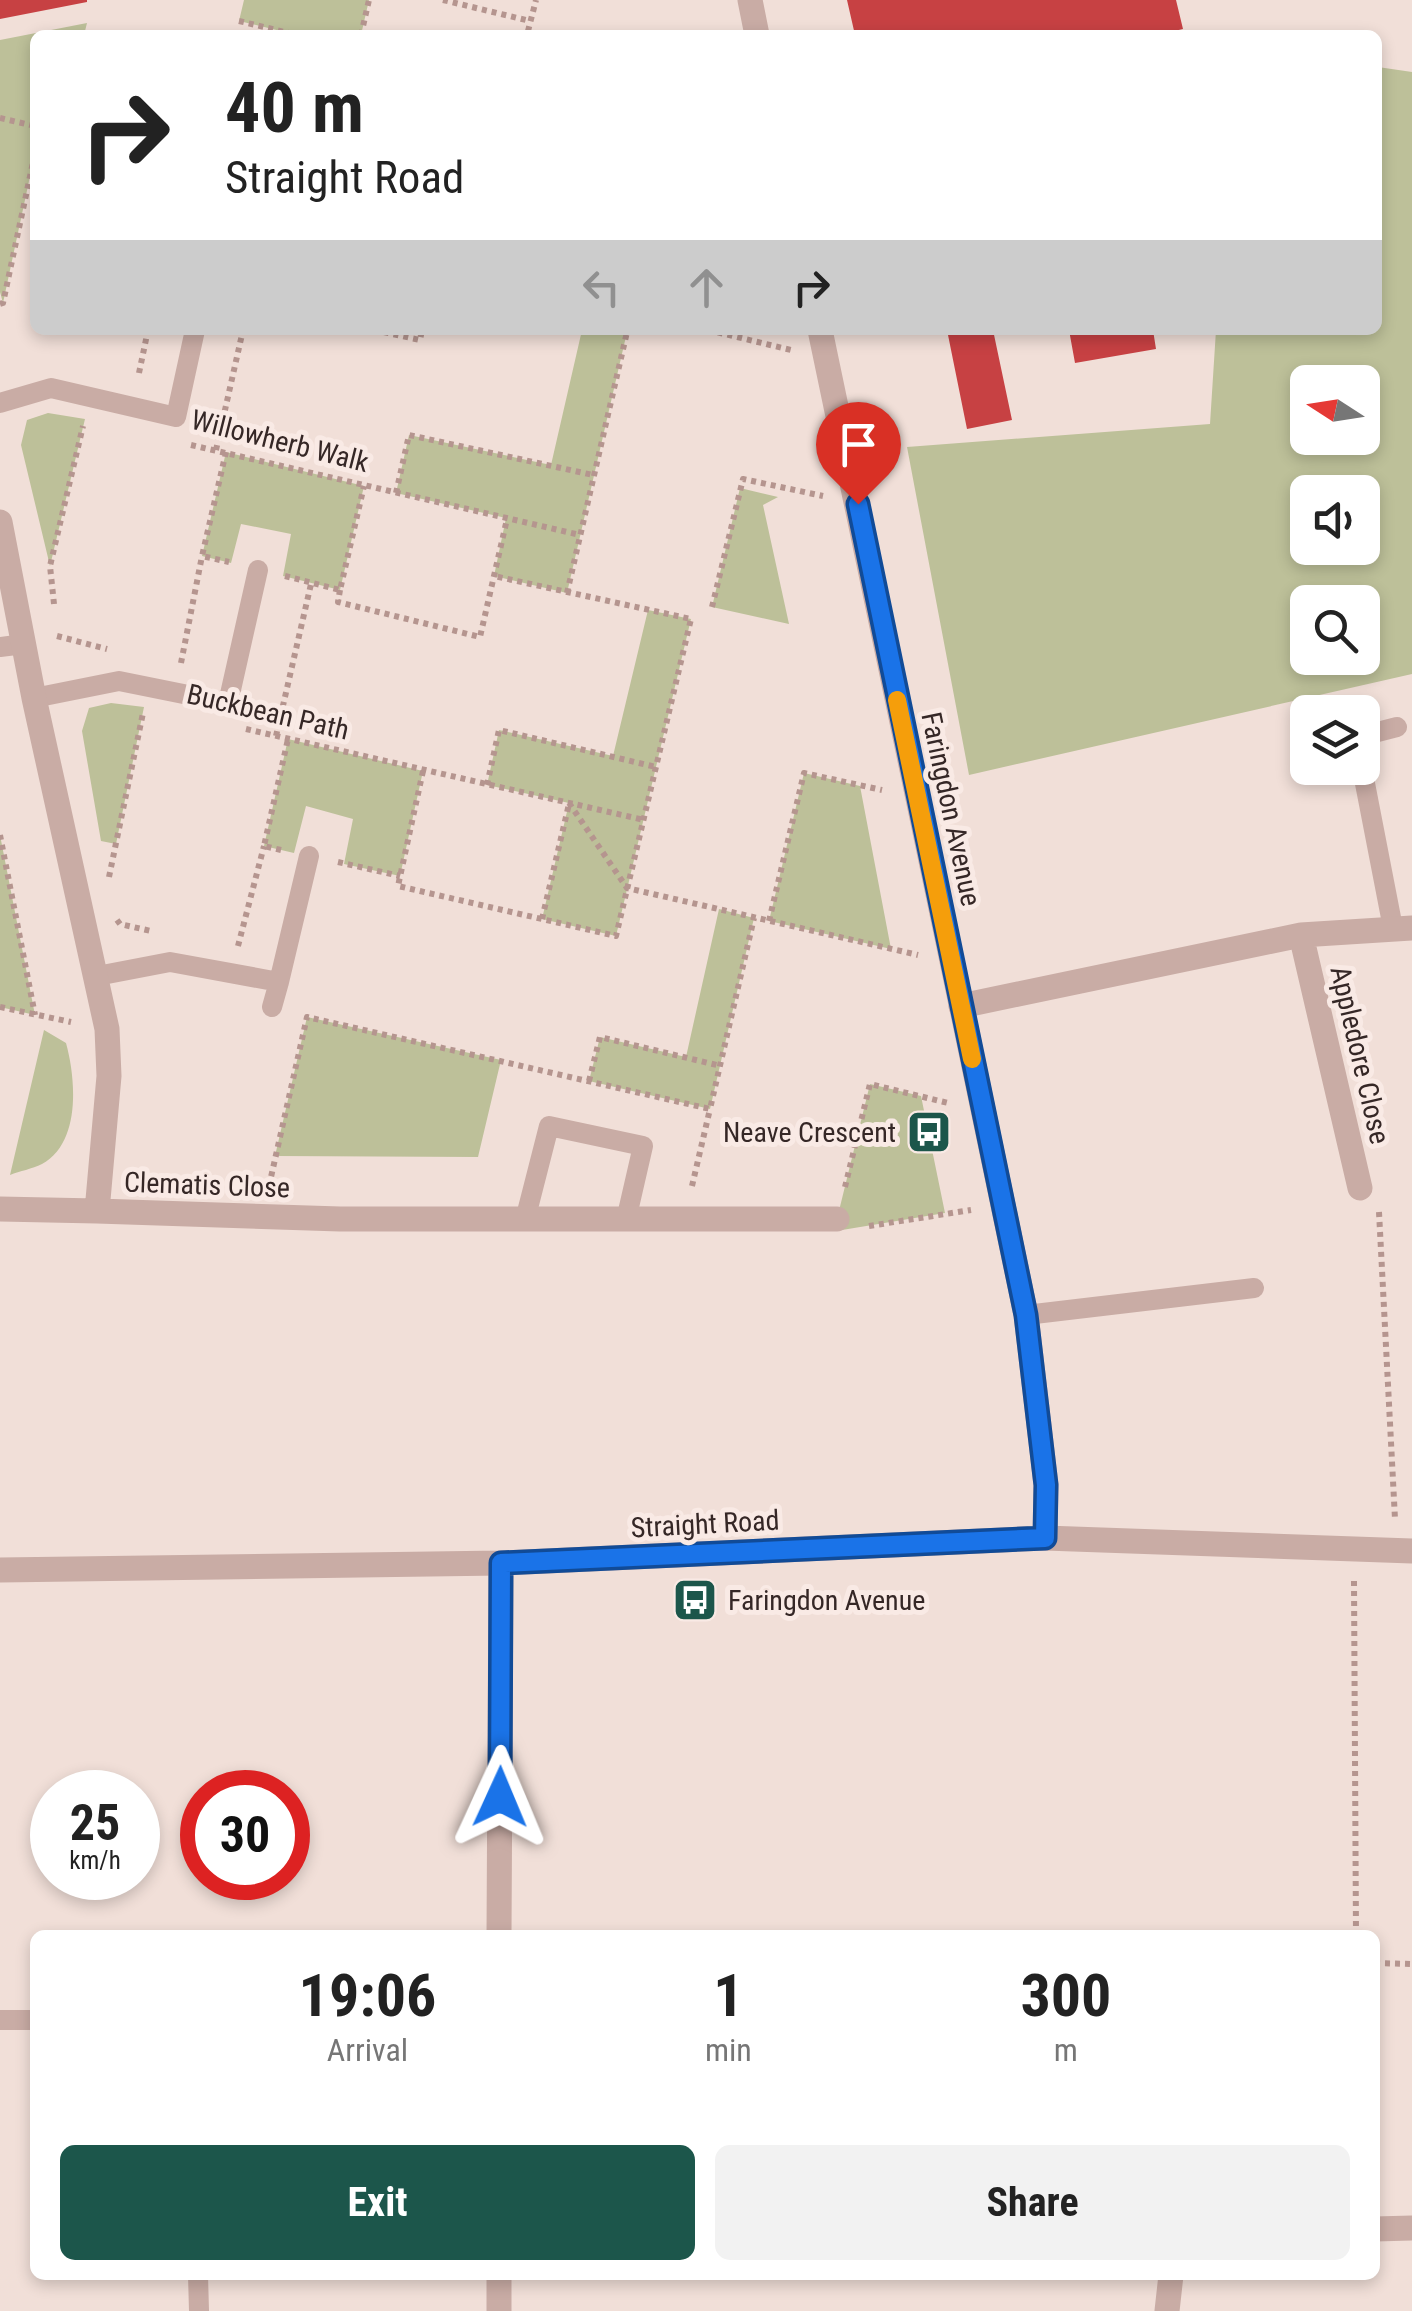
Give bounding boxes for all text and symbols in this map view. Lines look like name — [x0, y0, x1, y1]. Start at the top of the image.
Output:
text: 40 m — [225, 67, 364, 149]
icon: right — [60, 70, 190, 200]
text: Straight Road — [225, 151, 464, 204]
icon: left — [574, 260, 629, 315]
icon: ahead — [679, 260, 734, 315]
icon: right — [784, 260, 839, 315]
north arrow — [1290, 365, 1380, 455]
map controls — [1290, 365, 1380, 785]
pin — [816, 402, 901, 505]
street label: Willowherb Walk — [188, 403, 372, 479]
icon: arrive — [831, 417, 886, 472]
button: sound — [1290, 475, 1380, 565]
button: search — [1290, 585, 1380, 675]
street label: Buckbean Path — [184, 677, 352, 747]
button: layers — [1290, 695, 1380, 785]
street label: Faringdon Avenue — [914, 709, 988, 909]
street label: Appledore Close — [1324, 963, 1396, 1147]
bus stop icon: Neave Crescent — [906, 1109, 952, 1155]
place label: Neave Crescent — [723, 1116, 896, 1149]
street label: Clematis Close — [123, 1166, 291, 1204]
street label: Straight Road — [630, 1504, 780, 1544]
bus stop icon: Faringdon Avenue — [672, 1577, 718, 1623]
place label: Faringdon Avenue — [728, 1584, 925, 1617]
position arrow — [448, 1745, 552, 1849]
speed limit sign: 30 — [180, 1770, 310, 1900]
text: 25 — [70, 1794, 120, 1852]
text: km/h — [69, 1846, 121, 1875]
text: 19:06 — [299, 1960, 436, 2031]
text: 1 — [713, 1960, 744, 2031]
text: 300 — [1020, 1960, 1111, 2031]
text: Arrival — [327, 2031, 408, 2069]
text: min — [705, 2031, 752, 2069]
text: m — [1054, 2031, 1078, 2069]
button: Exit — [60, 2145, 695, 2260]
button: Share — [715, 2145, 1350, 2260]

